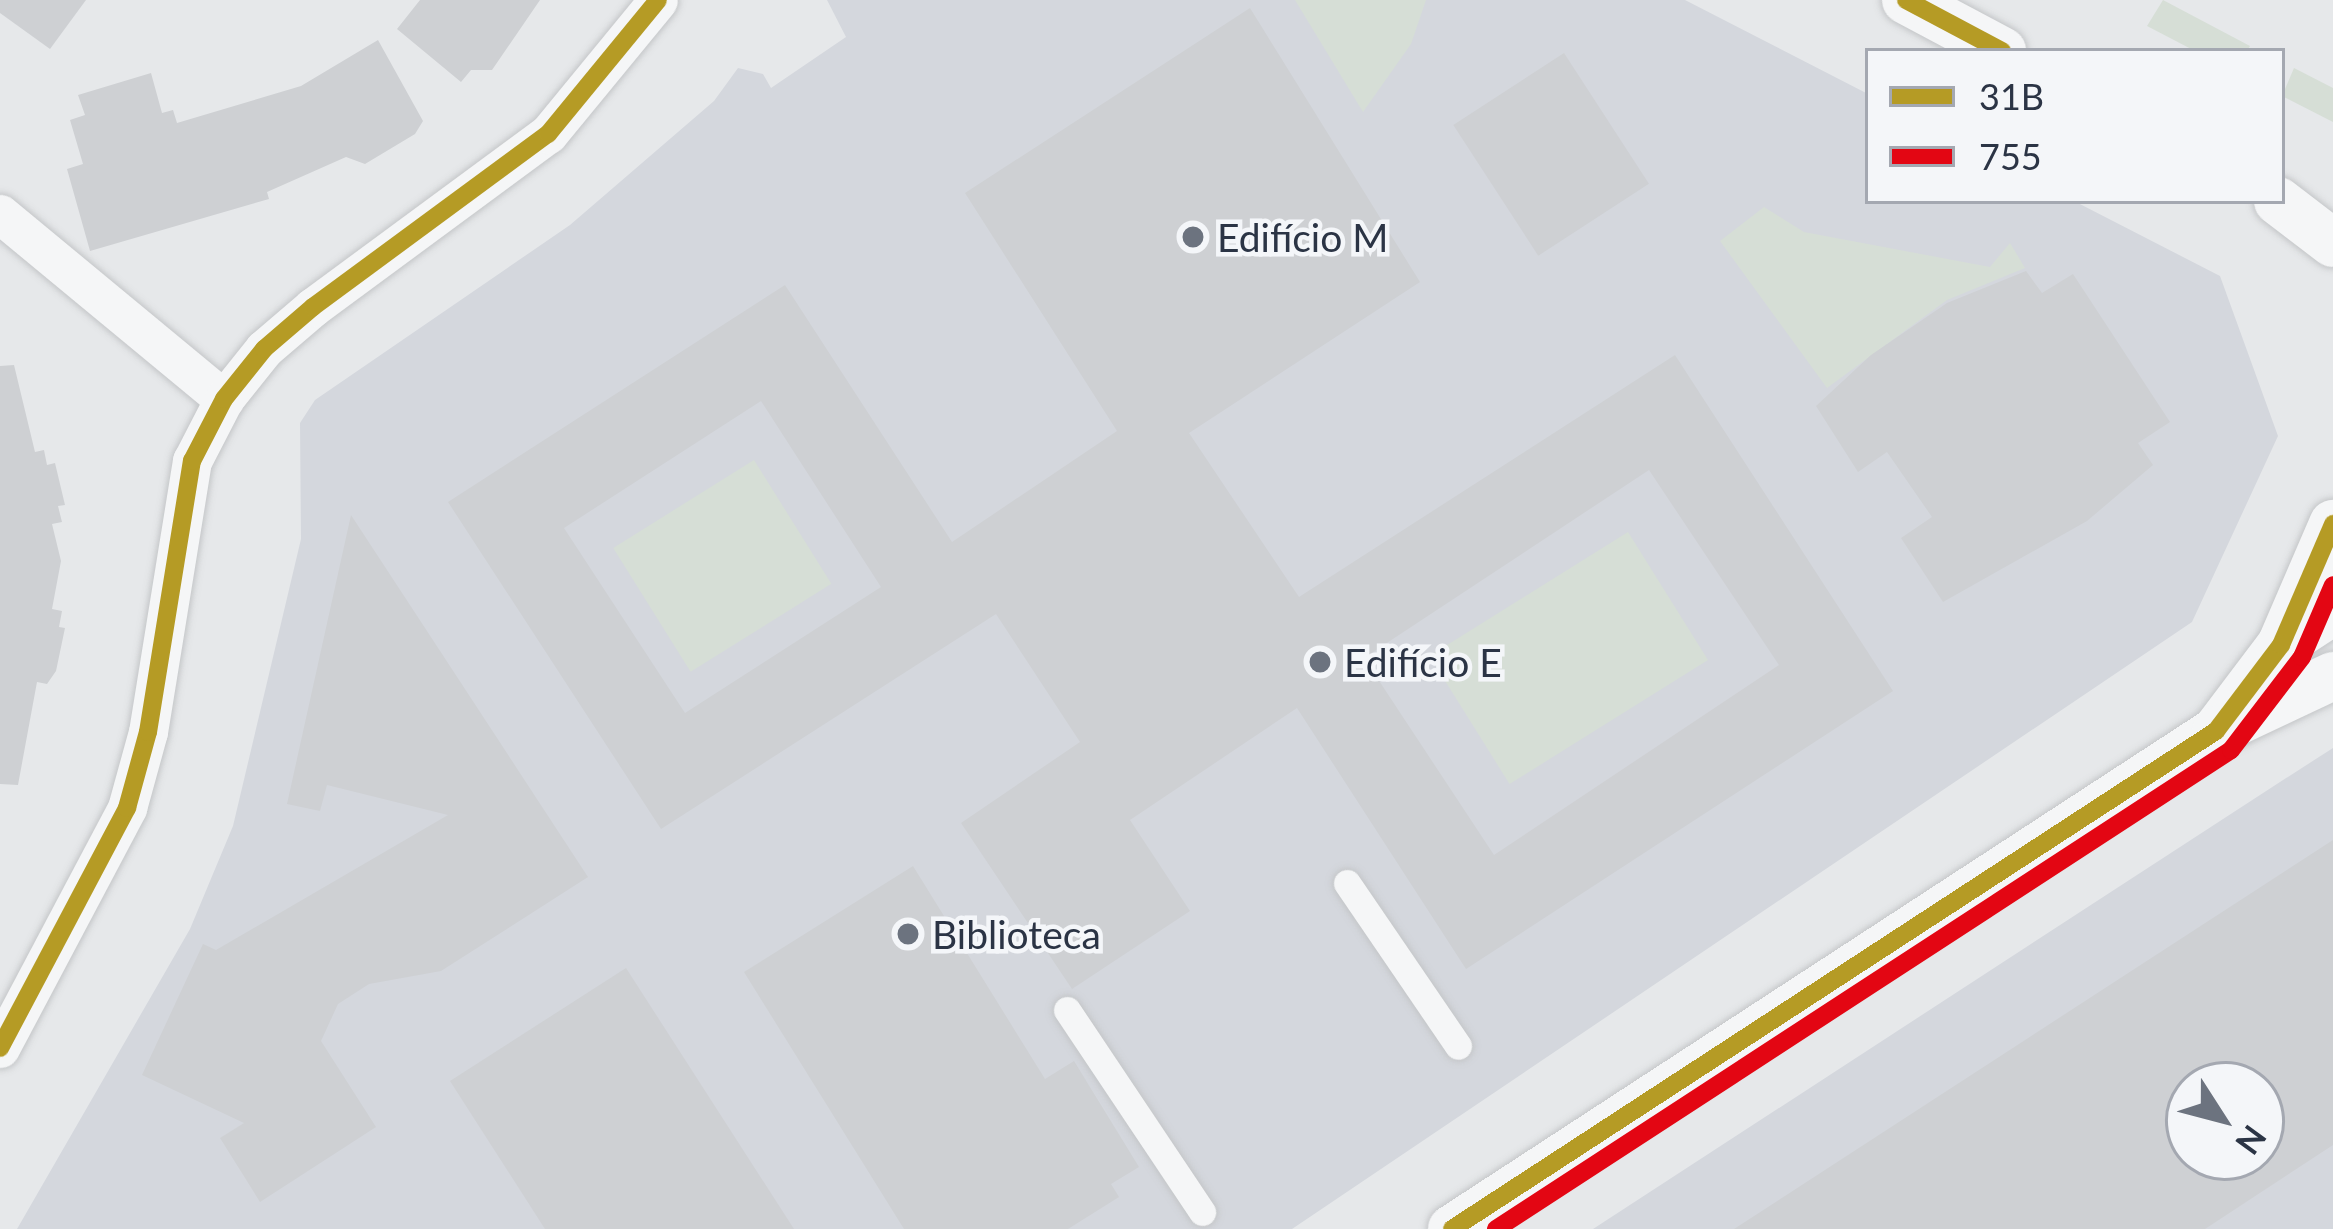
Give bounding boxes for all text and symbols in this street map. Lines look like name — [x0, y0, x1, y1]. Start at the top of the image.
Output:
legend — [1865, 48, 2285, 204]
text: 31B — [1979, 74, 2044, 118]
text: 755 — [1979, 134, 2042, 178]
place label: Edifício M — [1217, 214, 1389, 260]
marker: Edifício M — [1180, 224, 1206, 250]
place label: Edifício E — [1344, 639, 1502, 685]
marker: Edifício E — [1307, 649, 1333, 675]
place label: Biblioteca — [932, 911, 1101, 957]
marker: Biblioteca — [895, 921, 921, 947]
north arrow — [2165, 1061, 2285, 1181]
text: N — [2228, 1118, 2275, 1162]

